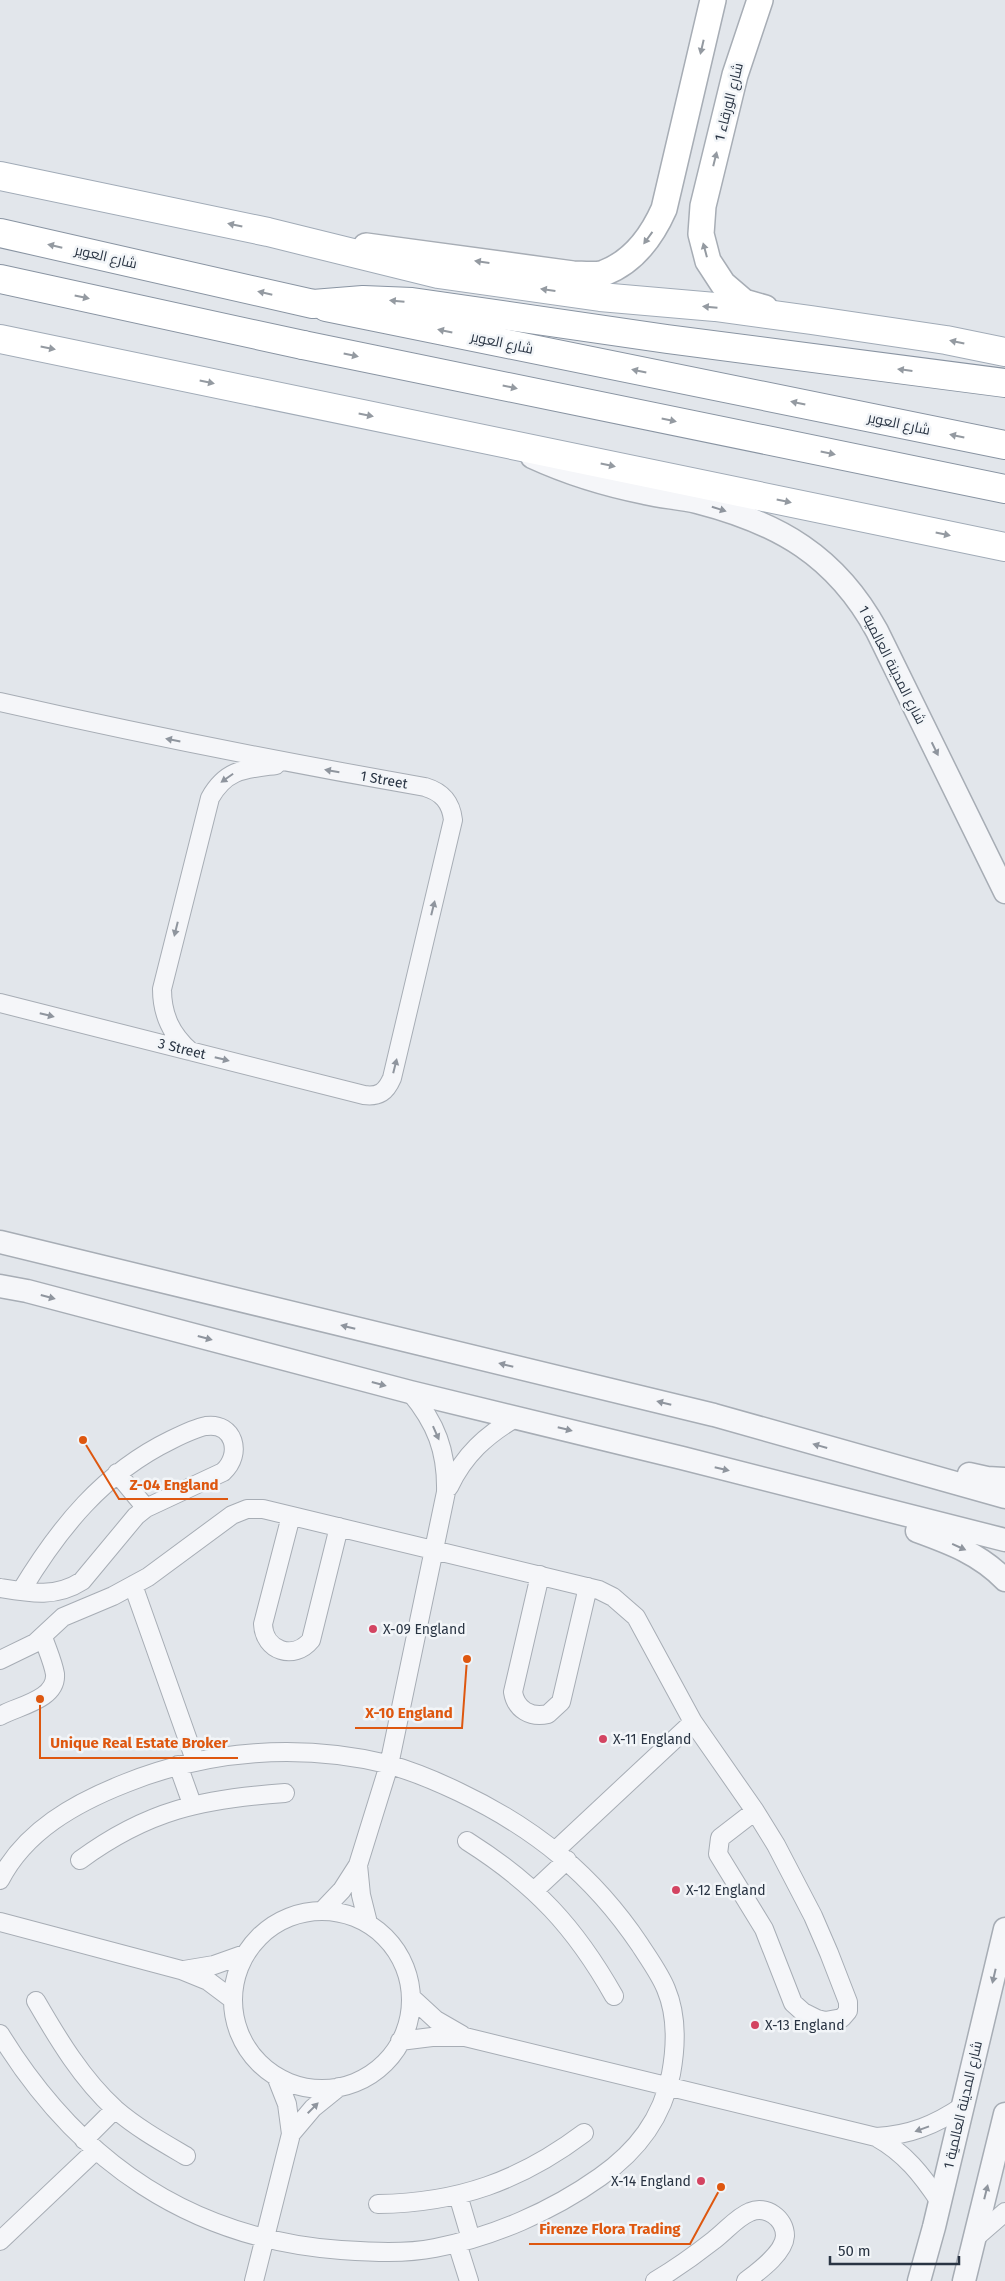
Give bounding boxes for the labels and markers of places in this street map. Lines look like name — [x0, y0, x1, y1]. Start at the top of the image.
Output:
callout: Z-04 England — [119, 1469, 228, 1499]
place label: X-09 England — [383, 1621, 466, 1638]
marker: X-09 England — [367, 1623, 379, 1635]
callout: X-10 England — [355, 1698, 462, 1728]
callout: Unique Real Estate Broker — [40, 1728, 238, 1758]
place label: X-11 England — [613, 1731, 691, 1748]
marker: X-11 England — [597, 1733, 609, 1745]
place label: X-12 England — [686, 1882, 766, 1899]
marker: X-12 England — [670, 1884, 682, 1896]
place label: X-13 England — [765, 2017, 845, 2034]
marker: X-13 England — [749, 2019, 761, 2031]
place label: X-14 England — [611, 2173, 691, 2190]
marker: X-14 England — [695, 2175, 707, 2187]
callout: Firenze Flora Trading — [529, 2214, 690, 2244]

